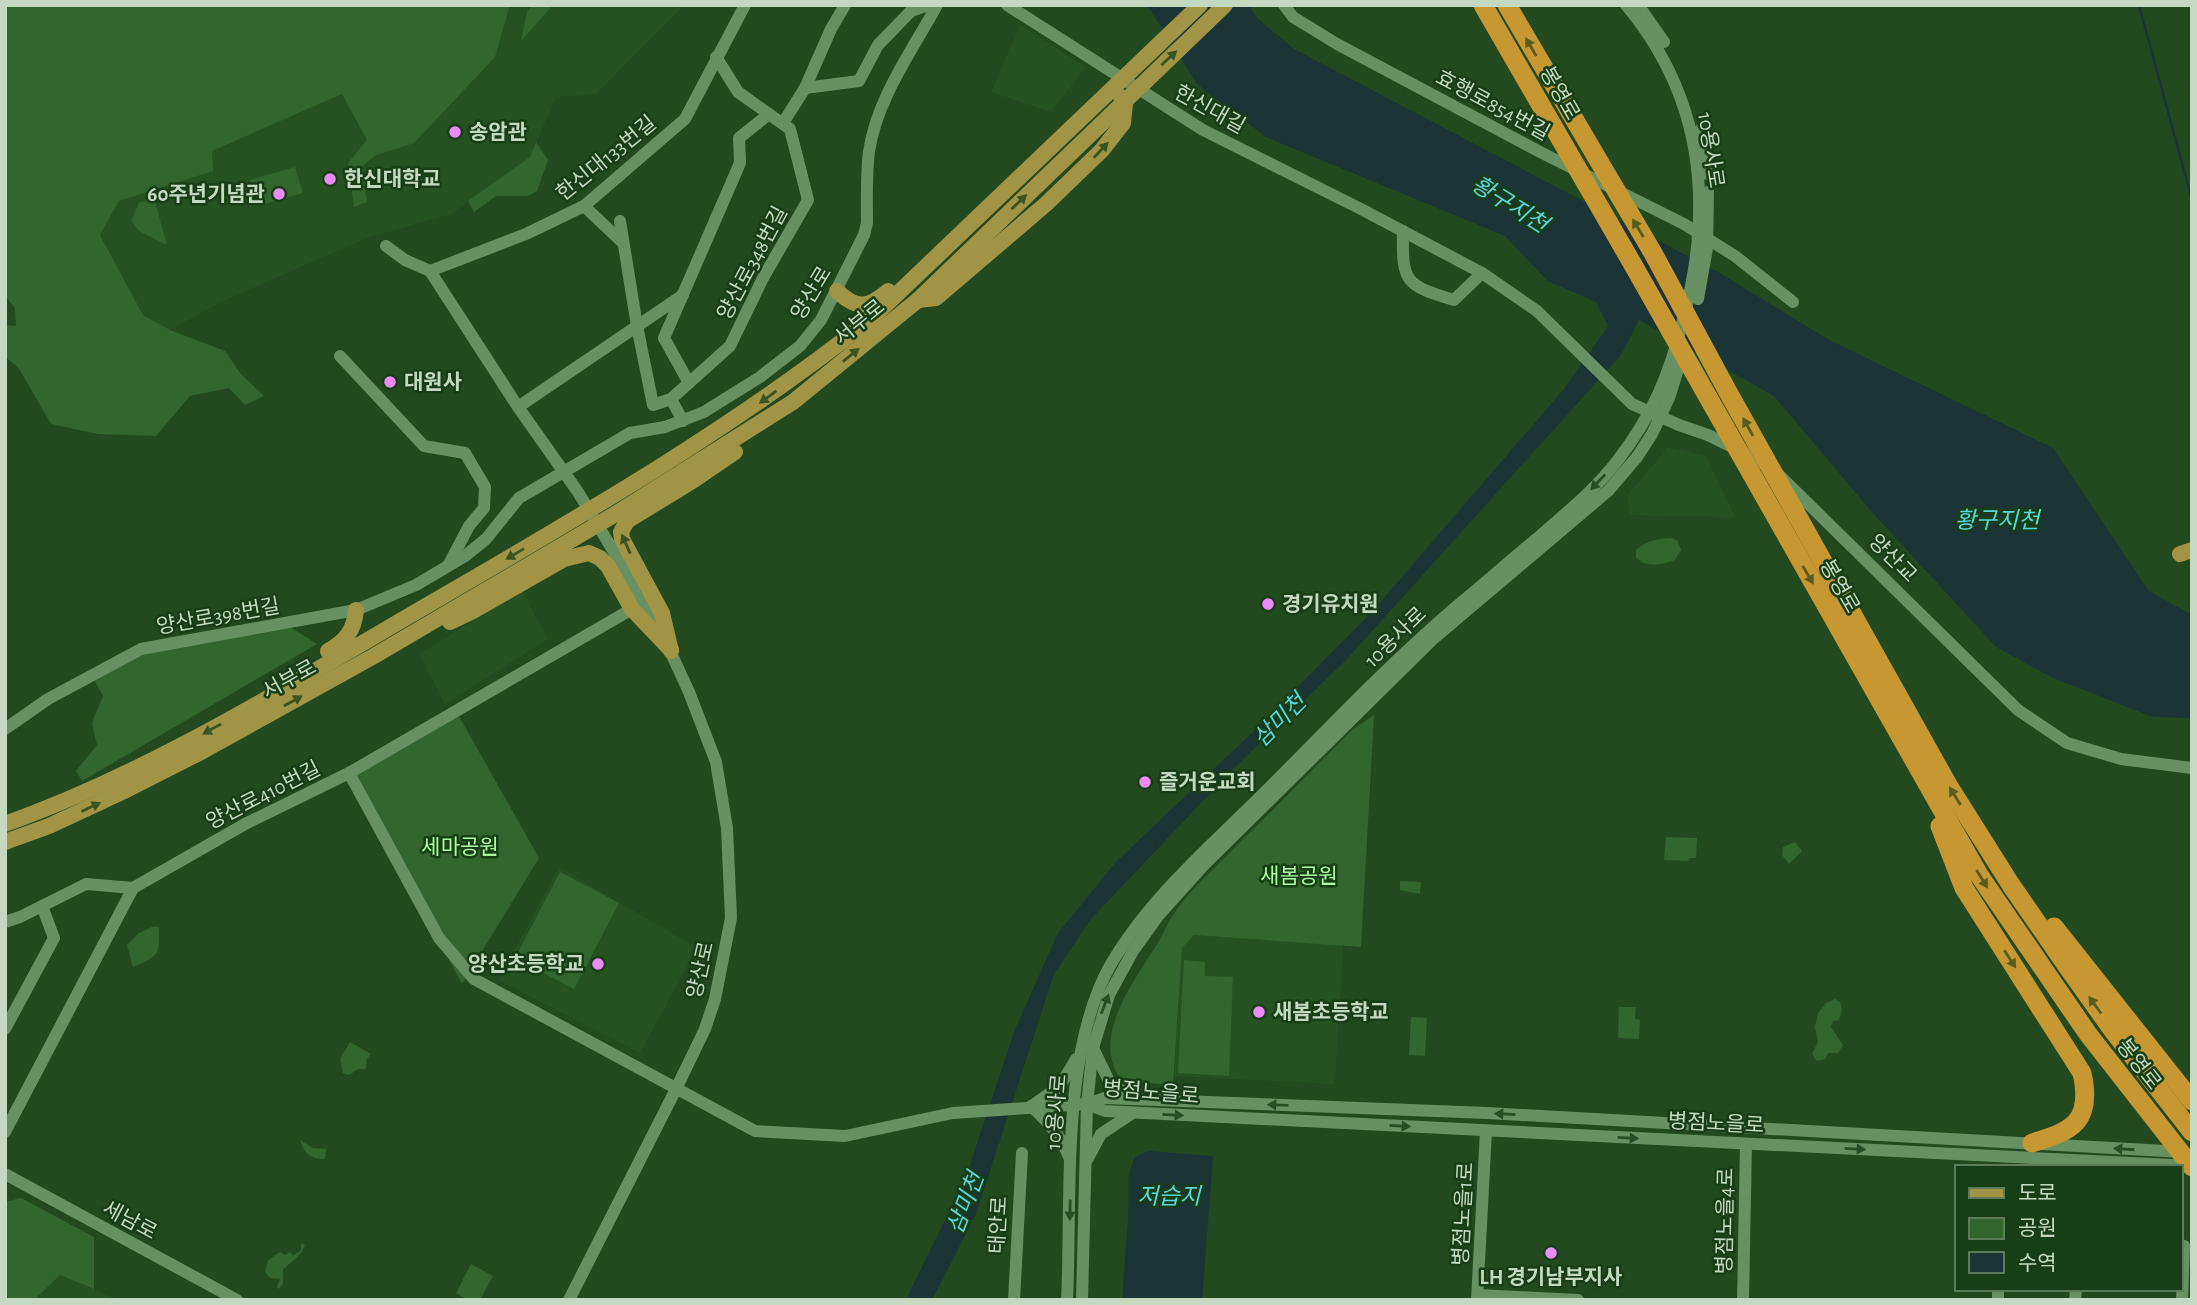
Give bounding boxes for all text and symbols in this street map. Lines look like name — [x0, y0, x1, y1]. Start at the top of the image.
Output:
one-way arrow — [1525, 37, 1537, 56]
one-way arrow — [1161, 49, 1178, 66]
street label: 봉영로 — [1536, 62, 1584, 124]
street label: 효행로854번길 — [1432, 66, 1554, 144]
street label: 한신대길 — [1171, 81, 1249, 137]
street label: 한신대133번길 — [552, 111, 660, 205]
street label: 10용사로 — [1694, 111, 1728, 189]
place label: 송암관 — [469, 121, 527, 143]
marker: 송암관 — [447, 124, 463, 140]
one-way arrow — [1092, 142, 1108, 159]
place label: 한신대학교 — [344, 168, 441, 190]
marker: 한신대학교 — [322, 171, 338, 187]
water label: 황구지천 — [1467, 171, 1555, 239]
place label: 60주년기념관 — [147, 183, 265, 205]
marker: 60주년기념관 — [271, 186, 287, 202]
one-way arrow — [1011, 194, 1028, 211]
street label: 양산로348번길 — [713, 203, 791, 323]
one-way arrow — [1632, 219, 1644, 238]
street label: 양산로 — [787, 262, 835, 324]
street label: 서부로 — [830, 295, 888, 349]
one-way arrow — [842, 348, 860, 363]
place label: 대원사 — [404, 371, 462, 393]
marker: 대원사 — [382, 374, 398, 390]
one-way arrow — [759, 389, 777, 403]
one-way arrow — [1742, 418, 1754, 437]
one-way arrow — [1589, 474, 1606, 491]
water label: 황구지천 — [1955, 508, 2042, 533]
street label: 양산교 — [1865, 530, 1921, 586]
one-way arrow — [620, 534, 632, 554]
one-way arrow — [506, 548, 525, 560]
street label: 봉영로 — [1816, 555, 1864, 617]
one-way arrow — [1802, 566, 1814, 585]
place label: 경기유치원 — [1282, 593, 1379, 615]
street label: 양산로398번길 — [155, 594, 281, 638]
marker: 경기유치원 — [1260, 596, 1276, 612]
street label: 10용사로 — [1360, 603, 1430, 671]
street label: 서부로 — [258, 655, 320, 703]
water label: 삼미천 — [1248, 687, 1313, 752]
one-way arrow — [283, 695, 302, 707]
one-way arrow — [203, 723, 222, 735]
street label: 양산로410번길 — [202, 757, 324, 833]
place label: 즐거운교회 — [1159, 771, 1256, 793]
marker: 즐거운교회 — [1137, 774, 1153, 790]
one-way arrow — [1949, 786, 1962, 805]
one-way arrow — [81, 801, 101, 813]
park label: 세마공원 — [421, 836, 499, 858]
park label: 새봄공원 — [1260, 865, 1338, 887]
one-way arrow — [1976, 869, 1989, 889]
street label: 양산로 — [683, 939, 717, 1001]
one-way arrow — [2003, 950, 2016, 969]
place label: 양산초등학교 — [468, 953, 584, 975]
marker: 양산초등학교 — [590, 956, 606, 972]
one-way arrow — [1100, 993, 1111, 1014]
one-way arrow — [2088, 996, 2102, 1014]
place label: 새봄초등학교 — [1273, 1001, 1389, 1023]
marker: 새봄초등학교 — [1251, 1004, 1267, 1020]
street label: 봉영로 — [2112, 1034, 2166, 1094]
street label: 10용사로 — [1042, 1073, 1070, 1151]
street label: 병점노을로 — [1102, 1077, 1200, 1107]
one-way arrow — [1267, 1099, 1289, 1110]
one-way arrow — [1494, 1108, 1516, 1119]
one-way arrow — [1162, 1109, 1184, 1120]
street label: 병점노을로 — [1667, 1109, 1765, 1137]
one-way arrow — [1390, 1121, 1412, 1132]
one-way arrow — [1617, 1132, 1639, 1143]
one-way arrow — [2112, 1143, 2134, 1154]
one-way arrow — [1844, 1144, 1866, 1155]
street label: 병점노을1로 — [1449, 1162, 1477, 1266]
legend — [1955, 1165, 2183, 1291]
water label: 삼미천 — [942, 1166, 990, 1237]
street label: 병점노을4로 — [1713, 1167, 1737, 1275]
text: 도로 — [2018, 1183, 2057, 1204]
water label: 저습지 — [1137, 1184, 1203, 1209]
street label: 태안로 — [985, 1195, 1011, 1255]
street label: 세남로 — [99, 1197, 161, 1243]
one-way arrow — [1065, 1199, 1076, 1221]
text: 공원 — [2018, 1217, 2057, 1239]
marker: LH 경기남부지사 — [1543, 1245, 1559, 1261]
text: 수역 — [2018, 1252, 2057, 1274]
place label: LH 경기남부지사 — [1480, 1266, 1622, 1288]

